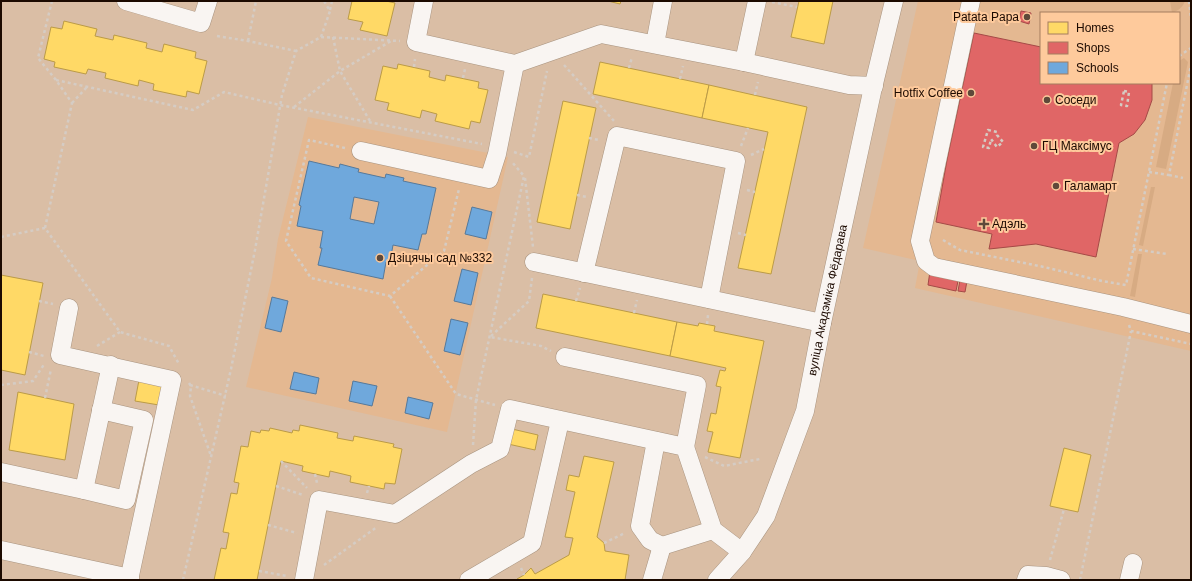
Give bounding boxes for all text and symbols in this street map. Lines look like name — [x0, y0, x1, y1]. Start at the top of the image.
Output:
place label: Patata Papa — [953, 10, 1019, 24]
marker: Patata Papa — [1022, 12, 1032, 22]
legend — [1040, 12, 1180, 84]
text: Homes — [1076, 21, 1114, 35]
text: Shops — [1076, 41, 1110, 55]
text: Schools — [1076, 61, 1119, 75]
place label: Hotfix Coffee — [894, 86, 963, 100]
marker: Hotfix Coffee — [966, 88, 976, 98]
place label: Соседи — [1055, 93, 1096, 107]
marker: Соседи — [1042, 95, 1052, 105]
place label: ГЦ Максімус — [1042, 139, 1112, 153]
marker: ГЦ Максімус — [1029, 141, 1039, 151]
place label: Галамарт — [1064, 179, 1118, 193]
marker: Галамарт — [1051, 181, 1061, 191]
place label: Адэль — [992, 217, 1026, 231]
marker: Адэль — [979, 219, 989, 229]
street label: вуліца Акадэміка Фёдарава — [805, 223, 850, 377]
place label: Дзіцячы сад №332 — [388, 251, 493, 265]
marker: Дзіцячы сад №332 — [375, 253, 385, 263]

